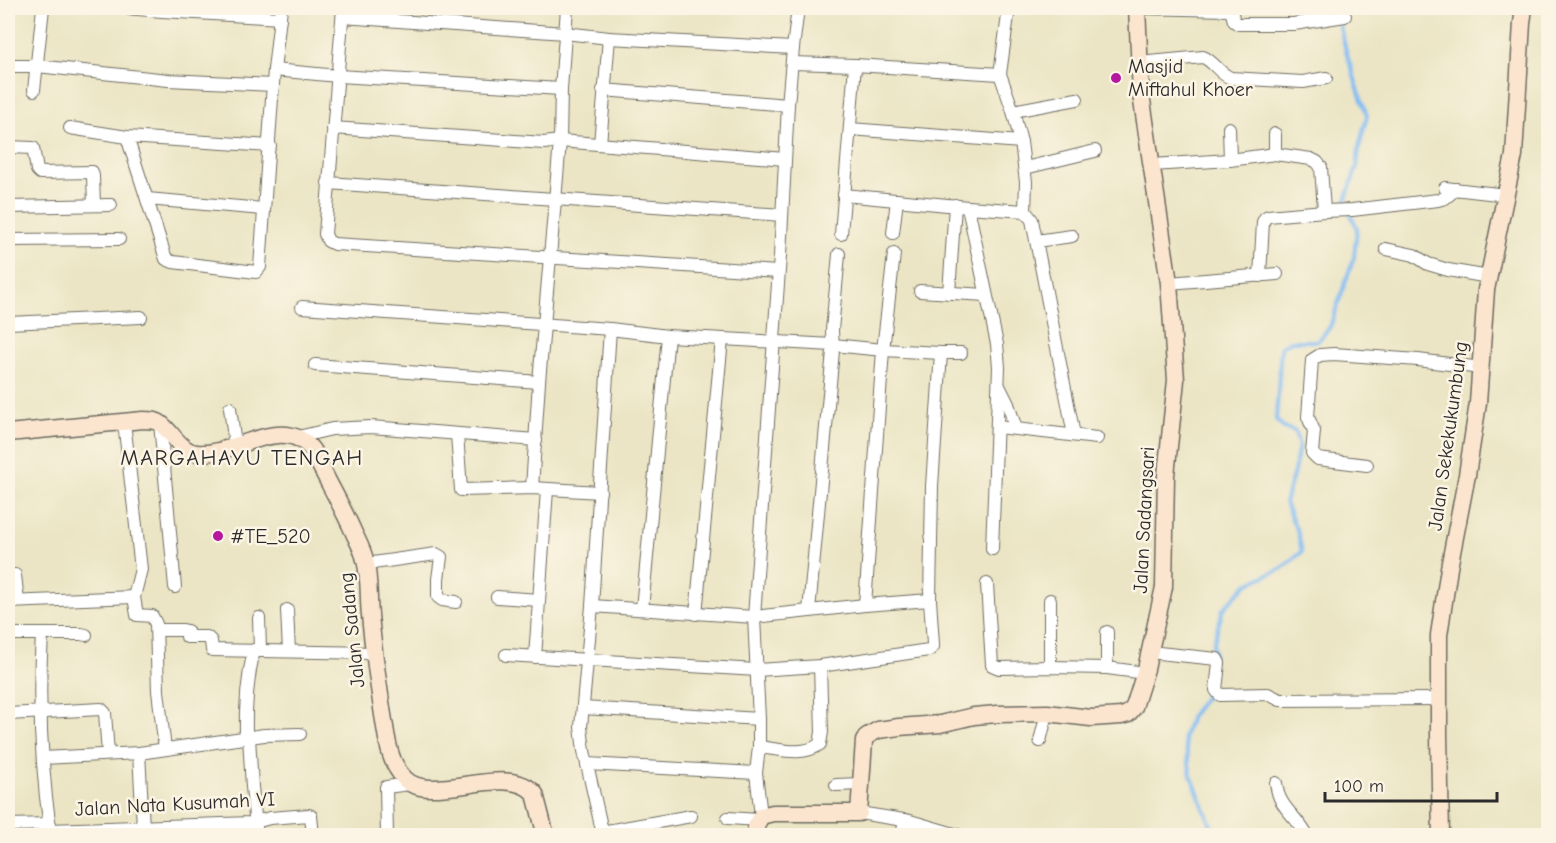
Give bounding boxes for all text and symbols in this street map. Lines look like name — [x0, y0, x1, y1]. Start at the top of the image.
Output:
place label: Masjid Miftahul Khoer — [1128, 55, 1253, 101]
marker: Masjid Miftahul Khoer — [1109, 71, 1123, 85]
street label: Jalan Sekekukumbung — [1423, 340, 1473, 532]
district label: MARGAHAYU TENGAH — [120, 445, 364, 471]
street label: Jalan Sadangsari — [1129, 446, 1159, 594]
place label: #TE_520 — [230, 525, 311, 548]
marker: #TE_520 — [211, 529, 225, 543]
street label: Jalan Sadang — [335, 571, 369, 689]
scale bar — [1325, 765, 1498, 803]
text: 100 m — [1334, 776, 1384, 797]
street label: Jalan Nata Kusumah VI — [74, 787, 276, 821]

